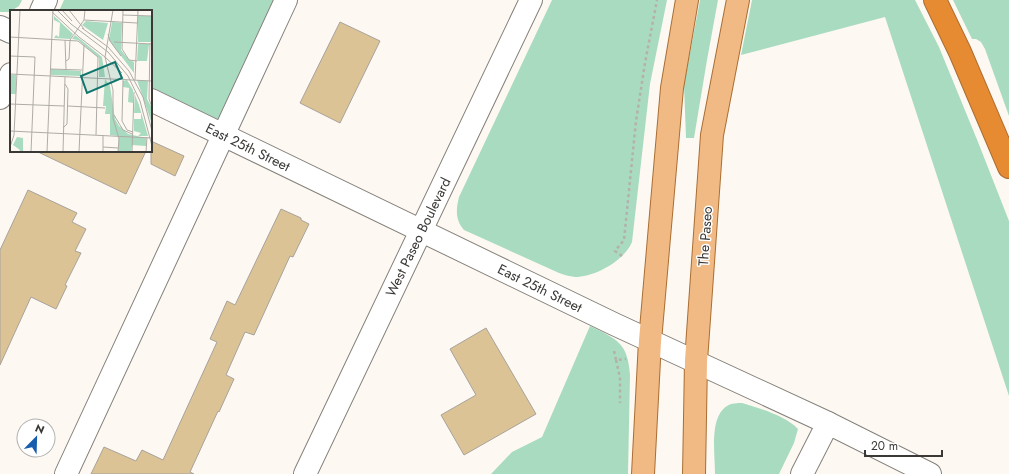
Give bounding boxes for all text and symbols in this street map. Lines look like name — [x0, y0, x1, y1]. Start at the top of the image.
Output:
inset map — [10, 10, 152, 152]
street label: East 25th Street — [202, 118, 294, 176]
street label: West Paseo Boulevard — [380, 174, 456, 300]
street label: The Paseo — [693, 205, 717, 267]
street label: East 25th Street — [494, 259, 586, 317]
north arrow — [16, 418, 56, 458]
text: N — [33, 420, 47, 438]
scale bar — [865, 432, 942, 458]
text: 20 m — [871, 437, 898, 455]

